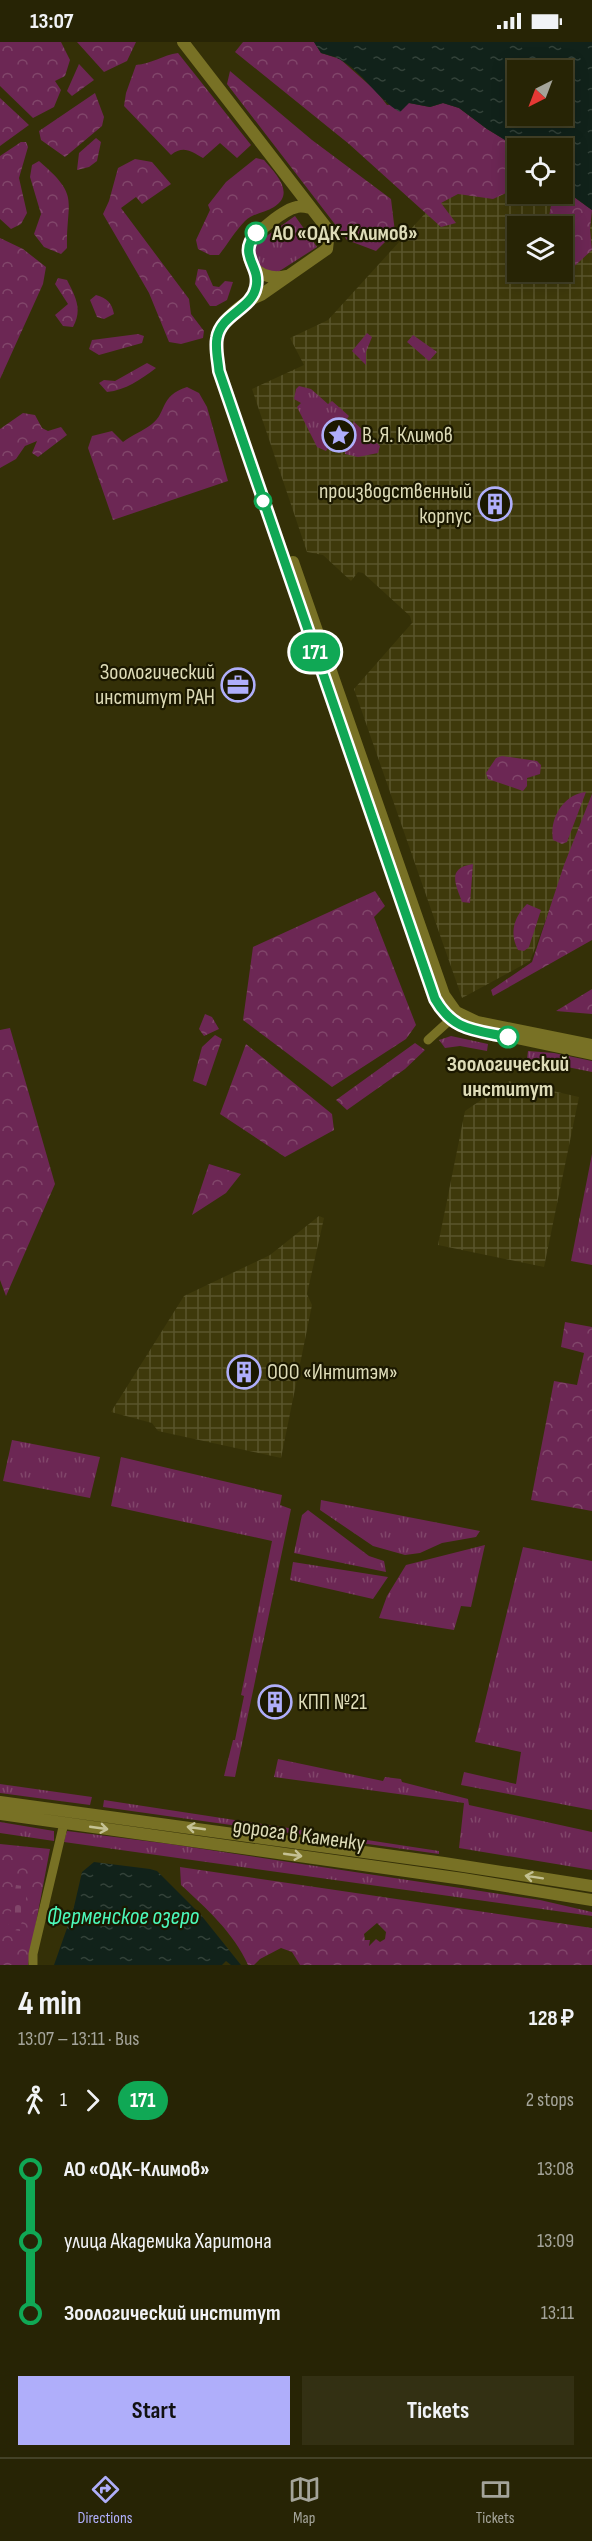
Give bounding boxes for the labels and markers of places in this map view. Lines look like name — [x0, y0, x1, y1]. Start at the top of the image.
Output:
place label: АО «ОДК-Климов» — [271, 220, 418, 247]
marker: АО «ОДК-Климов» — [245, 222, 267, 244]
place icon: В. Я. Климов — [321, 417, 357, 453]
place label: В. Я. Климов — [362, 422, 453, 449]
place label: производственный корпус — [319, 478, 472, 530]
building icon: производственный корпус — [477, 486, 513, 522]
unlabelled marker — [254, 492, 272, 510]
place label: Зоологический институт РАН — [95, 659, 215, 711]
office icon: Зоологический институт РАН — [220, 667, 256, 703]
marker: Зоологический институт — [497, 1026, 519, 1048]
place label: Зоологический институт — [447, 1051, 569, 1103]
building icon: ООО «Интитэм» — [226, 1354, 262, 1390]
place label: ООО «Интитэм» — [267, 1359, 398, 1386]
building icon: КПП №21 — [257, 1684, 293, 1720]
place label: КПП №21 — [298, 1689, 367, 1716]

